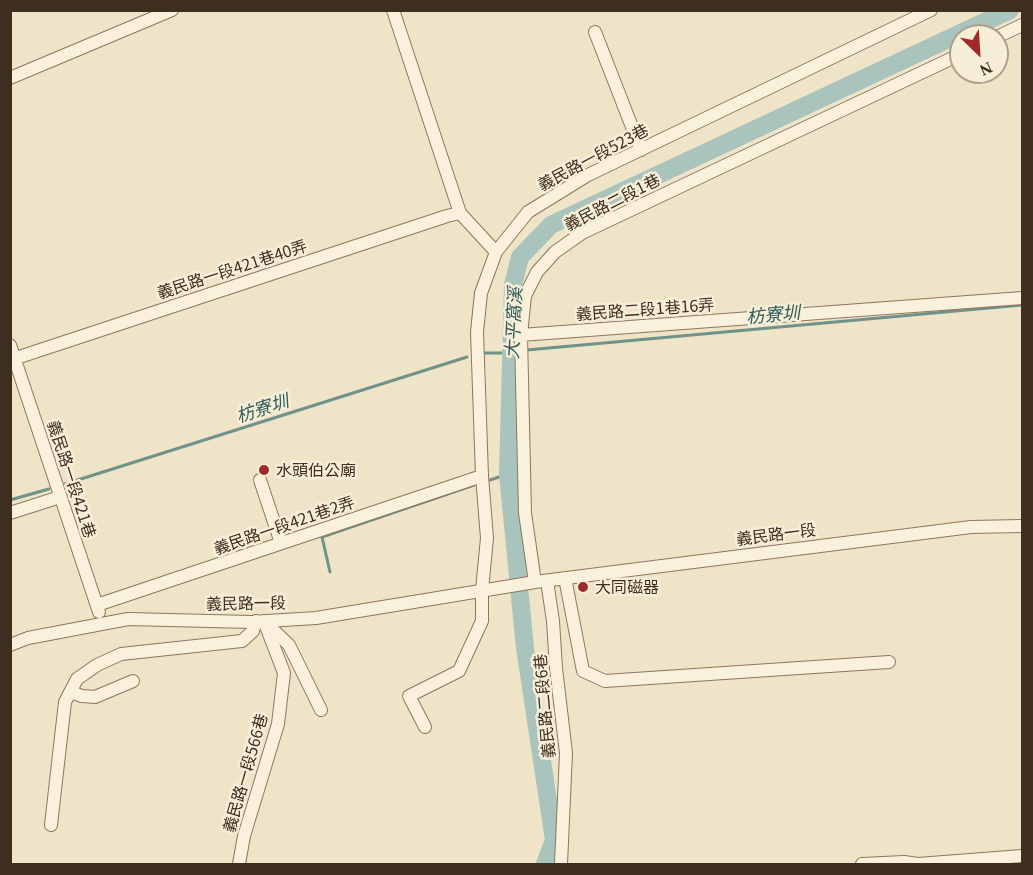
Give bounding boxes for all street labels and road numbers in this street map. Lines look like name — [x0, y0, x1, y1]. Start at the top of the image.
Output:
street label: 義民路一段523巷 — [534, 120, 652, 194]
street label: 義民路二段1巷 — [561, 170, 663, 234]
street label: 義民路一段421巷40弄 — [155, 236, 309, 302]
street label: 義民路二段1巷16弄 — [575, 295, 715, 323]
street label: 義民路一段421巷 — [44, 418, 100, 540]
street label: 義民路一段421巷2弄 — [211, 492, 357, 558]
street label: 義民路一段 — [735, 520, 817, 548]
street label: 義民路一段 — [206, 593, 286, 613]
street label: 義民路二段6巷 — [530, 653, 558, 759]
street label: 義民路一段566巷 — [219, 711, 271, 835]

